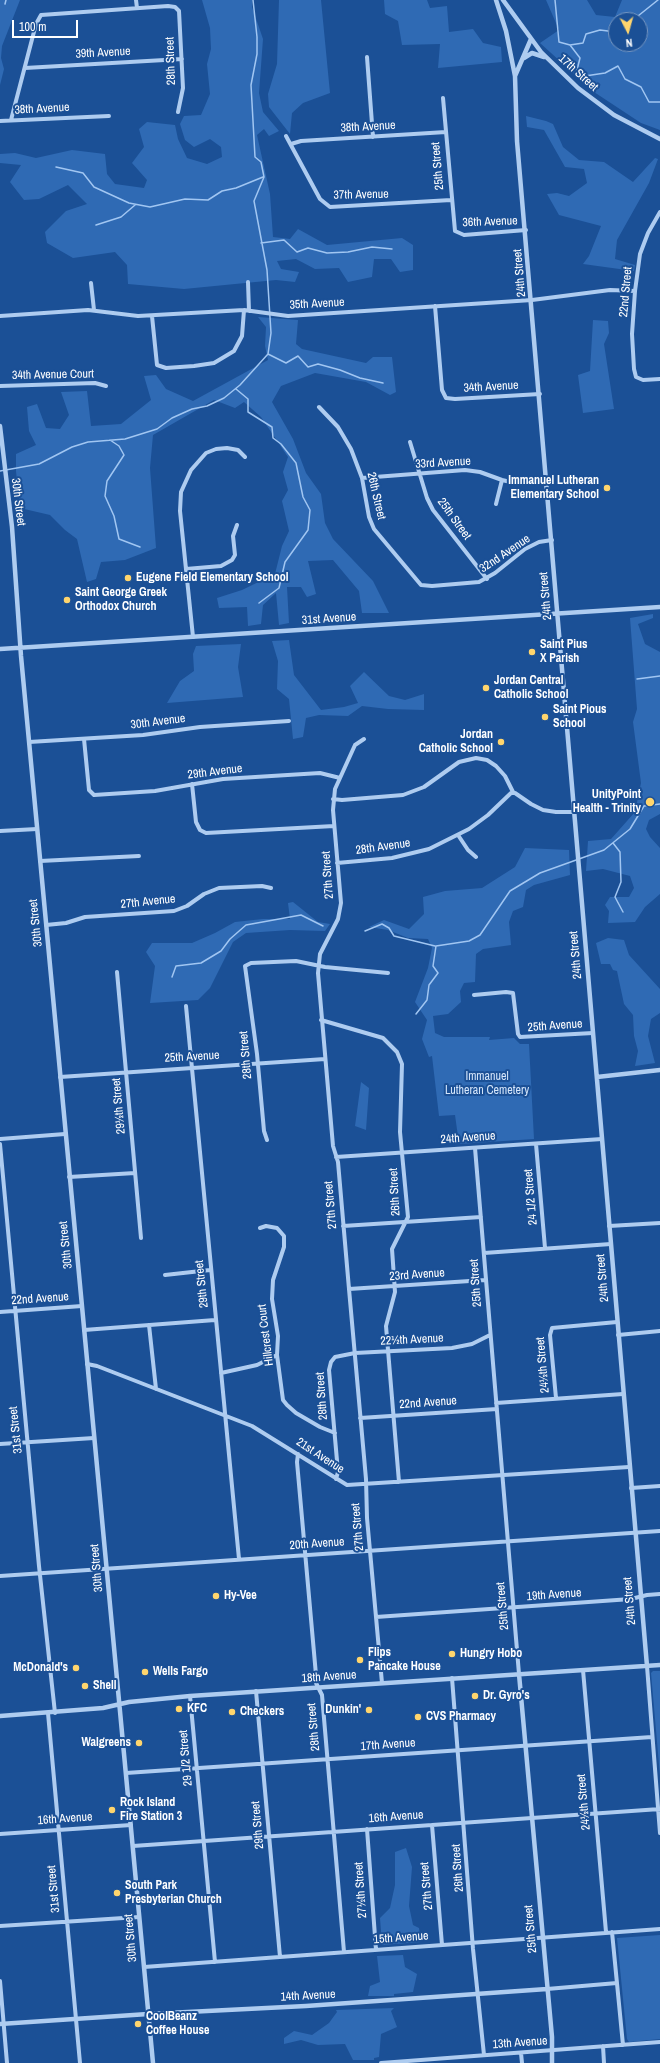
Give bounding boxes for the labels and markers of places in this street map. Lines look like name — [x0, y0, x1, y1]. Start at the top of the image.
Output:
place label: Immanuel Lutheran Elementary School — [508, 474, 599, 502]
marker: Immanuel Lutheran Elementary School — [602, 483, 612, 493]
place label: Eugene Field Elementary School — [136, 571, 289, 585]
marker: Eugene Field Elementary School — [123, 573, 133, 583]
place label: Saint George Greek Orthodox Church — [75, 586, 167, 614]
marker: Saint George Greek Orthodox Church — [62, 595, 72, 605]
place label: Saint Pius X Parish — [540, 638, 588, 666]
marker: Saint Pius X Parish — [527, 647, 537, 657]
place label: Jordan Central Catholic School — [494, 674, 568, 702]
marker: Jordan Central Catholic School — [481, 683, 491, 693]
place label: Saint Pious School — [553, 703, 607, 731]
marker: Saint Pious School — [540, 712, 550, 722]
place label: Jordan Catholic School — [419, 728, 493, 756]
marker: Jordan Catholic School — [496, 737, 506, 747]
place label: UnityPoint Health - Trinity — [573, 788, 641, 816]
marker: UnityPoint Health - Trinity — [644, 796, 656, 808]
place label: Hy-Vee — [224, 1589, 257, 1603]
marker: Hy-Vee — [211, 1591, 221, 1601]
place label: Flips Pancake House — [368, 1646, 441, 1674]
place label: Hungry Hobo — [460, 1647, 522, 1661]
marker: Hungry Hobo — [447, 1649, 457, 1659]
marker: Flips Pancake House — [355, 1655, 365, 1665]
place label: McDonald's — [13, 1661, 68, 1675]
marker: McDonald's — [71, 1663, 81, 1673]
place label: Wells Fargo — [153, 1665, 208, 1679]
marker: Wells Fargo — [140, 1667, 150, 1677]
place label: Shell — [93, 1679, 117, 1693]
marker: Shell — [80, 1681, 90, 1691]
place label: Dr. Gyro's — [483, 1689, 530, 1703]
marker: Dr. Gyro's — [470, 1691, 480, 1701]
place label: KFC — [187, 1702, 207, 1716]
place label: Dunkin' — [325, 1703, 361, 1717]
marker: KFC — [174, 1704, 184, 1714]
place label: Checkers — [240, 1705, 284, 1719]
marker: Dunkin' — [364, 1705, 374, 1715]
marker: Checkers — [227, 1707, 237, 1717]
place label: CVS Pharmacy — [426, 1710, 496, 1724]
marker: CVS Pharmacy — [413, 1712, 423, 1722]
place label: Walgreens — [82, 1736, 131, 1750]
marker: Walgreens — [134, 1738, 144, 1748]
place label: Rock Island Fire Station 3 — [120, 1796, 182, 1824]
marker: Rock Island Fire Station 3 — [107, 1805, 117, 1815]
place label: South Park Presbyterian Church — [125, 1879, 222, 1907]
marker: South Park Presbyterian Church — [112, 1888, 122, 1898]
place label: CoolBeanz Coffee House — [146, 2010, 209, 2038]
marker: CoolBeanz Coffee House — [133, 2019, 143, 2029]

